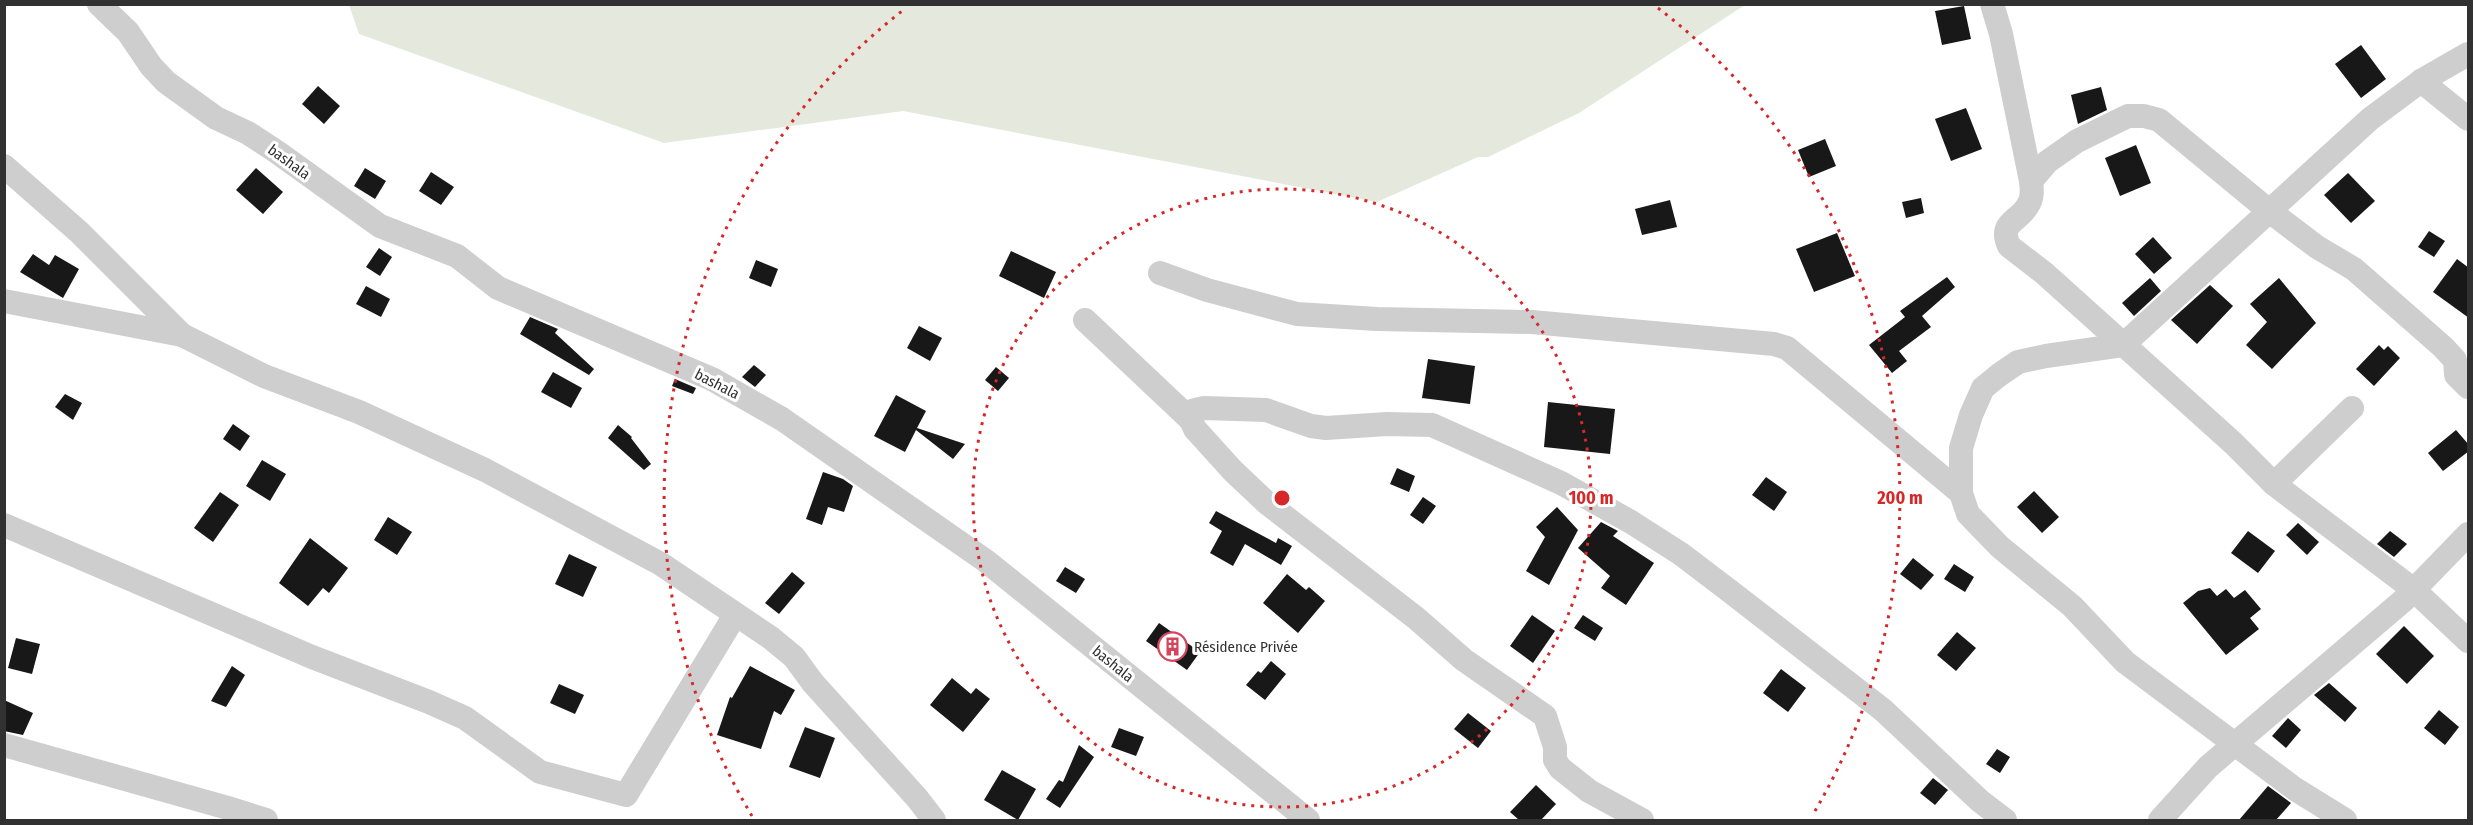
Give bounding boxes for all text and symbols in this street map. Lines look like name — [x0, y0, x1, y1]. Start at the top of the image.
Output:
street label: bashala — [264, 141, 314, 183]
street label: bashala — [692, 365, 742, 403]
text: 100 m — [1569, 487, 1613, 509]
text: 200 m — [1876, 487, 1923, 509]
centre of rings — [1272, 488, 1292, 508]
building icon: Résidence Privée — [1157, 631, 1189, 663]
place label: Résidence Privée — [1194, 638, 1298, 656]
street label: bashala — [1089, 642, 1137, 686]

